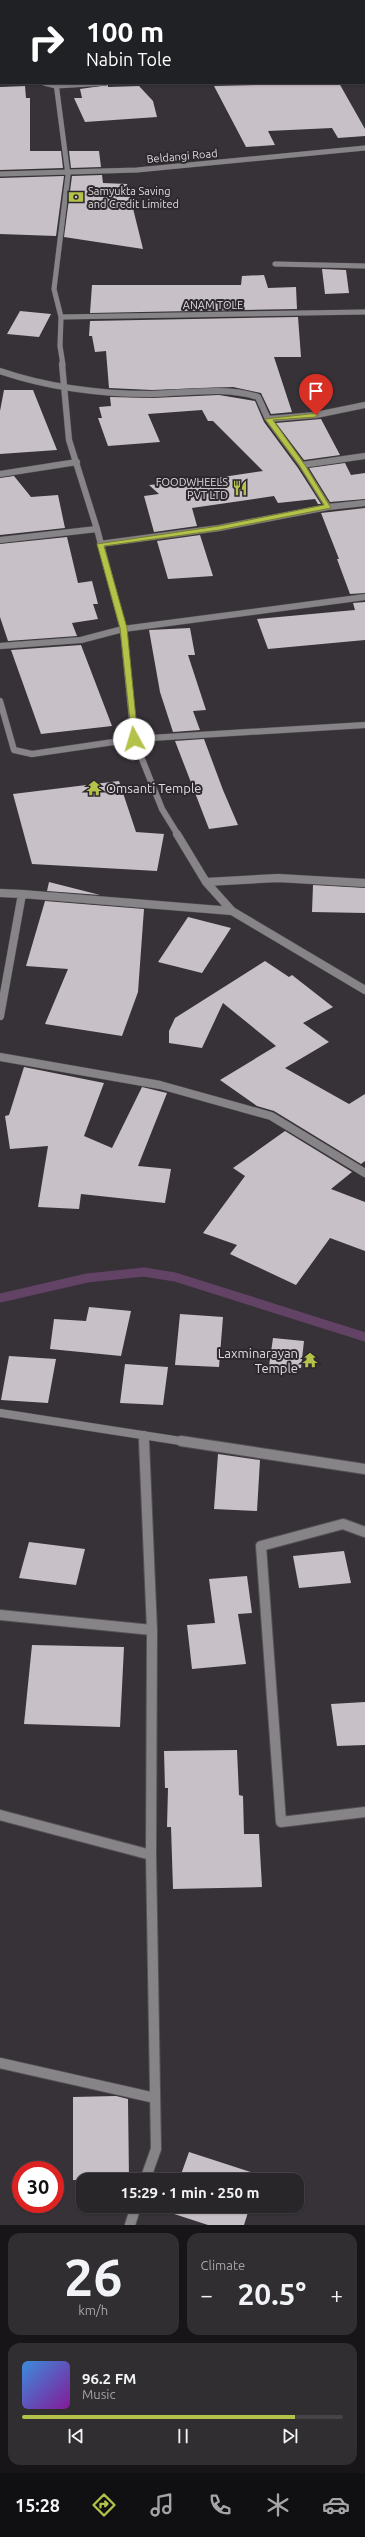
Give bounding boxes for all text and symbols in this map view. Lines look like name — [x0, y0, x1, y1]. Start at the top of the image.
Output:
icon: right — [20, 16, 72, 68]
text: 100 m — [86, 16, 164, 47]
text: Nabin Tole — [86, 49, 172, 69]
street label: Beldangi Road — [146, 147, 218, 165]
place label: Samyukta Saving and Credit Limited — [88, 185, 179, 210]
bank icon: Samyukta Saving and Credit Limited — [67, 188, 85, 206]
street label: ANAM TOLE — [183, 299, 243, 311]
pin — [299, 374, 333, 415]
icon: arrive — [305, 380, 327, 402]
place label: FOODWHEELS PVT LTD — [156, 476, 228, 501]
restaurant icon: FOODWHEELS PVT LTD — [231, 479, 249, 497]
position arrow — [113, 718, 155, 760]
temple icon: Omsanti Temple — [85, 779, 103, 797]
place label: Omsanti Temple — [106, 781, 202, 795]
place label: Laxminarayan Temple — [218, 1346, 298, 1375]
temple icon: Laxminarayan Temple — [301, 1351, 319, 1369]
speed limit sign: 30 — [12, 2161, 64, 2213]
text: 15:29 · 1 min · 250 m — [121, 2184, 259, 2201]
text: 26 — [64, 2248, 123, 2306]
text: Climate — [201, 2258, 245, 2272]
text: 20.5° — [237, 2277, 306, 2311]
text: − — [201, 2282, 213, 2307]
text: + — [331, 2282, 343, 2307]
text: km/h — [78, 2303, 108, 2317]
text: 96.2 FM — [82, 2370, 136, 2387]
text: Music — [82, 2387, 116, 2401]
icon: previous — [65, 2425, 87, 2447]
icon: pause — [172, 2425, 194, 2447]
icon: next — [279, 2425, 301, 2447]
icon: directions — [90, 2491, 118, 2519]
icon: music — [148, 2491, 176, 2519]
icon: phone — [206, 2491, 234, 2519]
icon: climate — [264, 2491, 292, 2519]
icon: car — [322, 2491, 350, 2519]
text: 15:28 — [15, 2495, 60, 2515]

